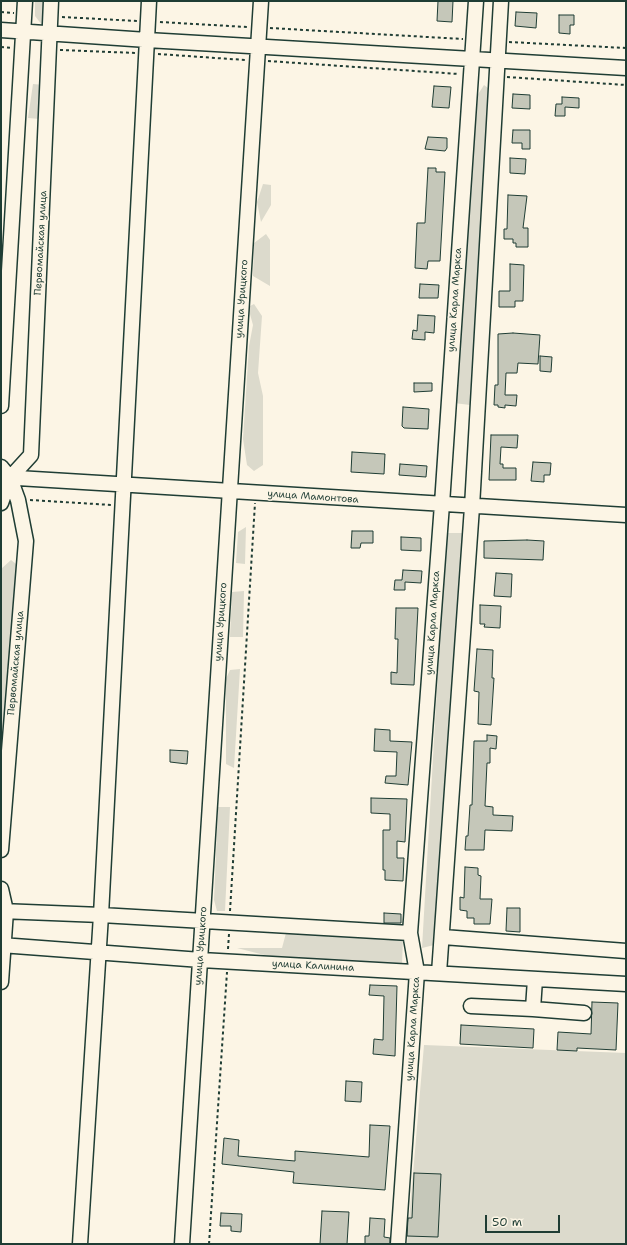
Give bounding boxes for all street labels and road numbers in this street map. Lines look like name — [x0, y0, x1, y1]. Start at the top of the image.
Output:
street label: Первомайская улица — [32, 190, 50, 296]
street label: улица Карла Маркса — [445, 247, 465, 353]
street label: улица Урицкого — [233, 259, 251, 339]
street label: улица Мамонтова — [267, 488, 359, 506]
street label: улица Карла Маркса — [423, 570, 443, 676]
street label: улица Урицкого — [212, 582, 230, 662]
street label: Первомайская улица — [5, 610, 27, 716]
street label: улица Урицкого — [192, 906, 210, 986]
street label: улица Калинина — [271, 958, 355, 974]
street label: улица Карла Маркса — [403, 976, 423, 1082]

